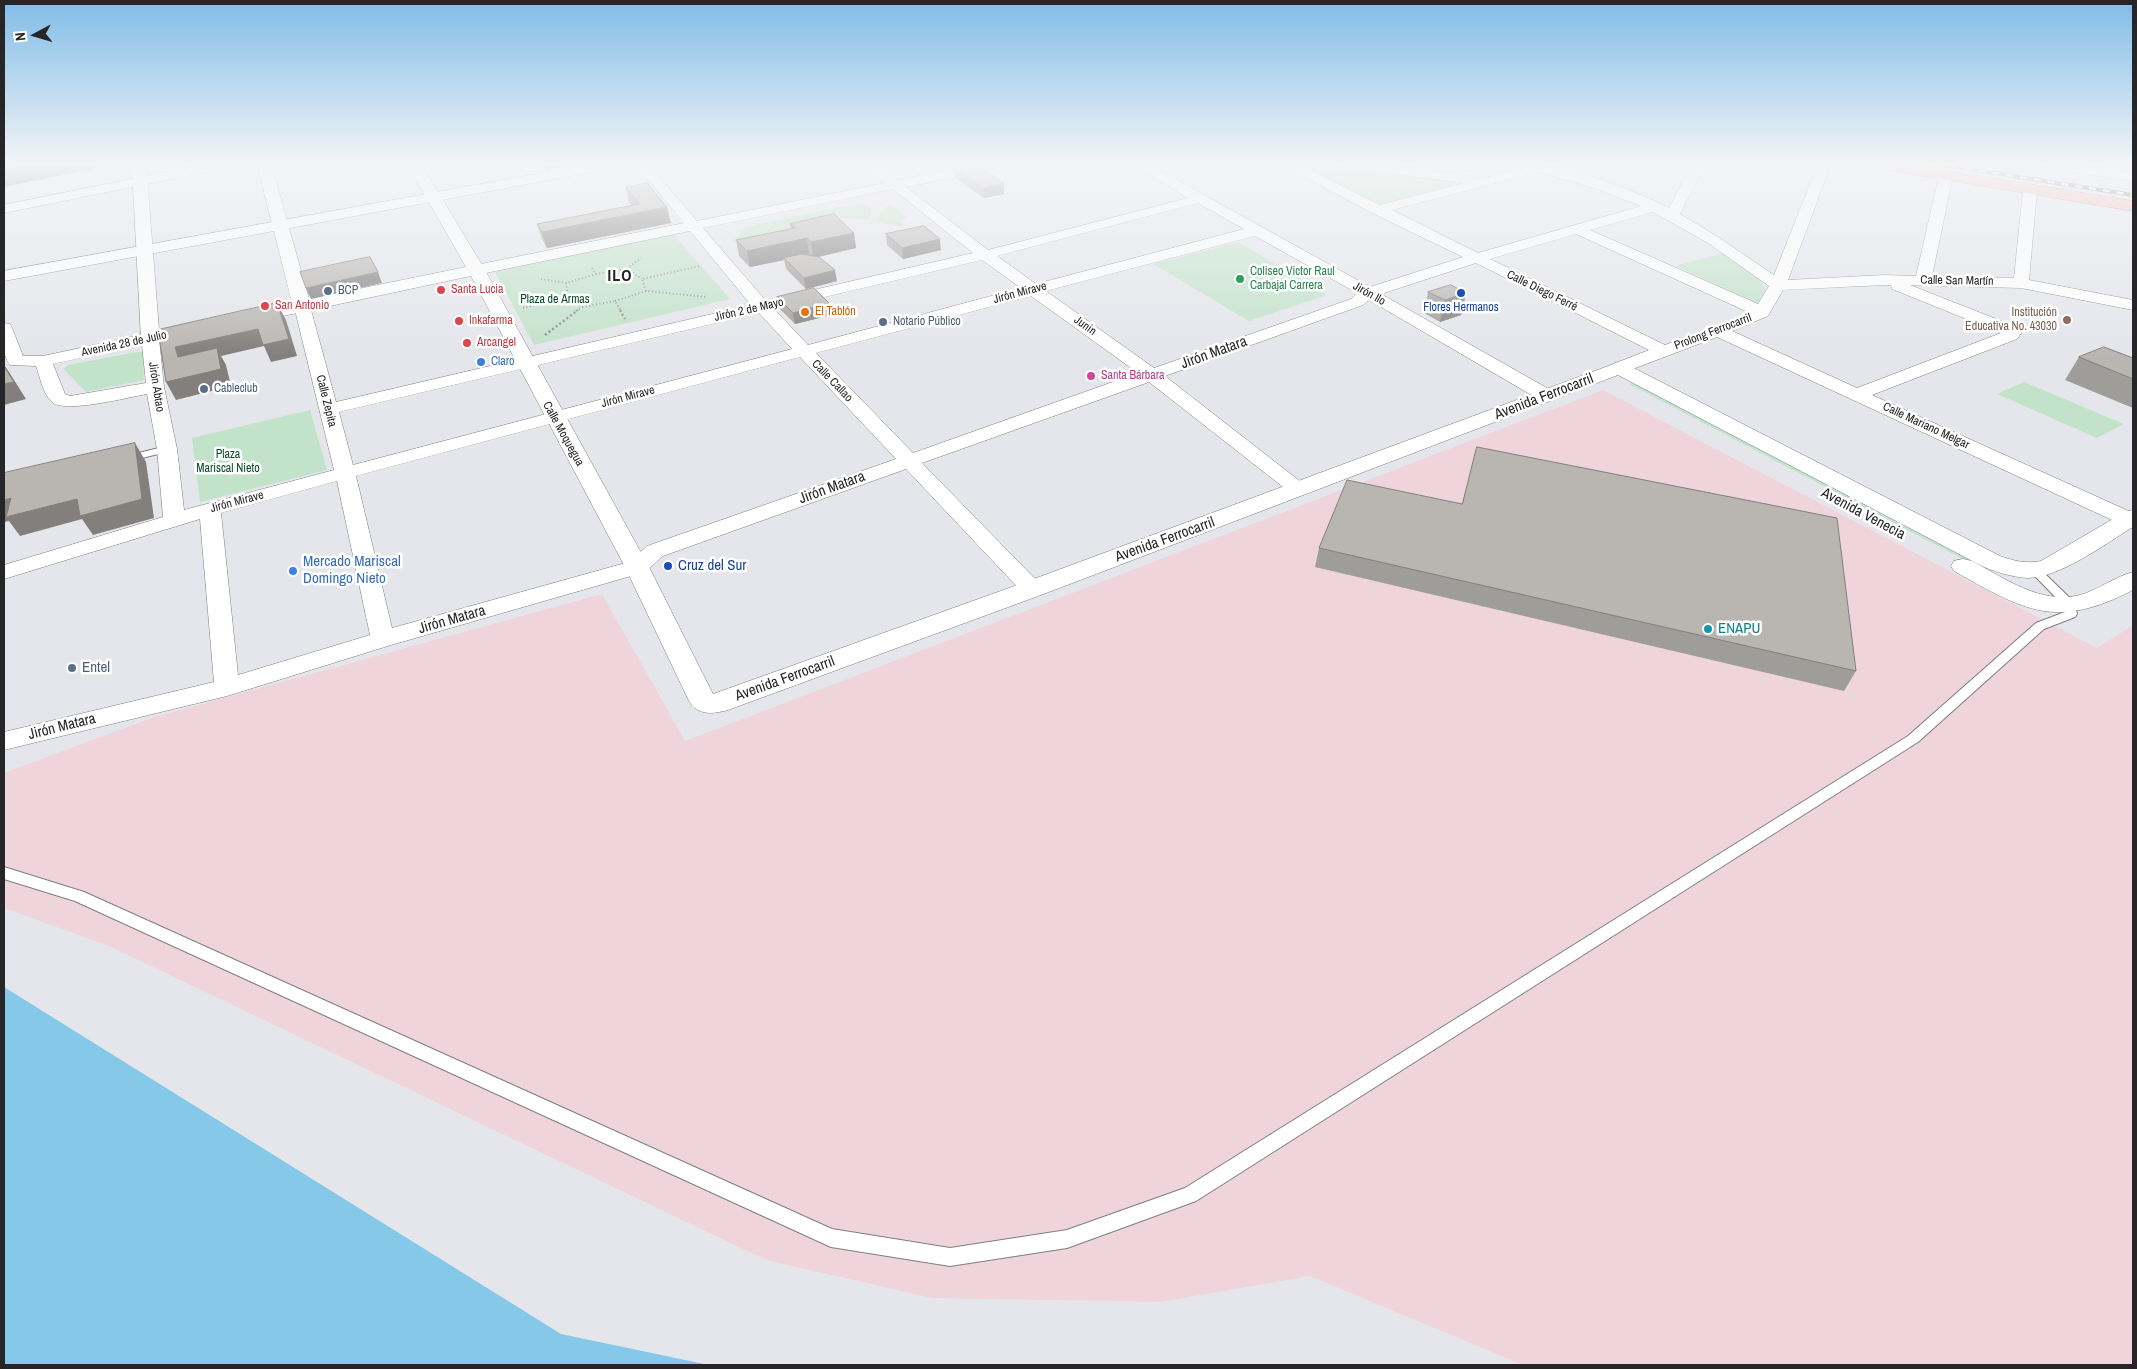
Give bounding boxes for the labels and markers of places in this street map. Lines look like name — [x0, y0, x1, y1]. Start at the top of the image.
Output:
place label: Coliseo Victor Raul Carbajal Carrera — [1250, 265, 1335, 293]
marker: Coliseo Victor Raul Carbajal Carrera — [1234, 273, 1246, 285]
place label: Santa Lucia — [451, 283, 504, 297]
place label: BCP — [338, 284, 358, 298]
marker: Santa Lucia — [435, 284, 447, 296]
marker: BCP — [322, 285, 334, 297]
marker: Flores Hermanos — [1455, 287, 1467, 299]
place label: San Antonio — [275, 299, 329, 313]
marker: San Antonio — [259, 300, 271, 312]
place label: Flores Hermanos — [1423, 301, 1499, 315]
place label: El Tablón — [815, 305, 856, 319]
marker: El Tablón — [799, 306, 811, 318]
place label: Institución Educativa No. 43030 — [1965, 306, 2057, 334]
place label: Inkafarma — [469, 314, 513, 328]
marker: Institución Educativa No. 43030 — [2061, 314, 2073, 326]
marker: Inkafarma — [453, 315, 465, 327]
place label: Notario Público — [893, 315, 961, 329]
marker: Notario Público — [877, 316, 889, 328]
place label: Arcangel — [477, 336, 516, 350]
marker: Arcangel — [461, 337, 473, 349]
place label: Claro — [491, 355, 515, 369]
marker: Claro — [475, 356, 487, 368]
place label: Santa Bárbara — [1101, 369, 1164, 383]
marker: Santa Bárbara — [1085, 370, 1097, 382]
place label: Cableclub — [214, 382, 258, 396]
marker: Cableclub — [198, 383, 210, 395]
place label: Mercado Mariscal Domingo Nieto — [303, 553, 401, 588]
place label: Cruz del Sur — [678, 557, 746, 575]
marker: Cruz del Sur — [662, 560, 674, 572]
marker: Mercado Mariscal Domingo Nieto — [287, 565, 299, 577]
place label: ENAPU — [1718, 620, 1760, 638]
marker: ENAPU — [1702, 623, 1714, 635]
place label: Entel — [82, 659, 110, 677]
marker: Entel — [66, 662, 78, 674]

